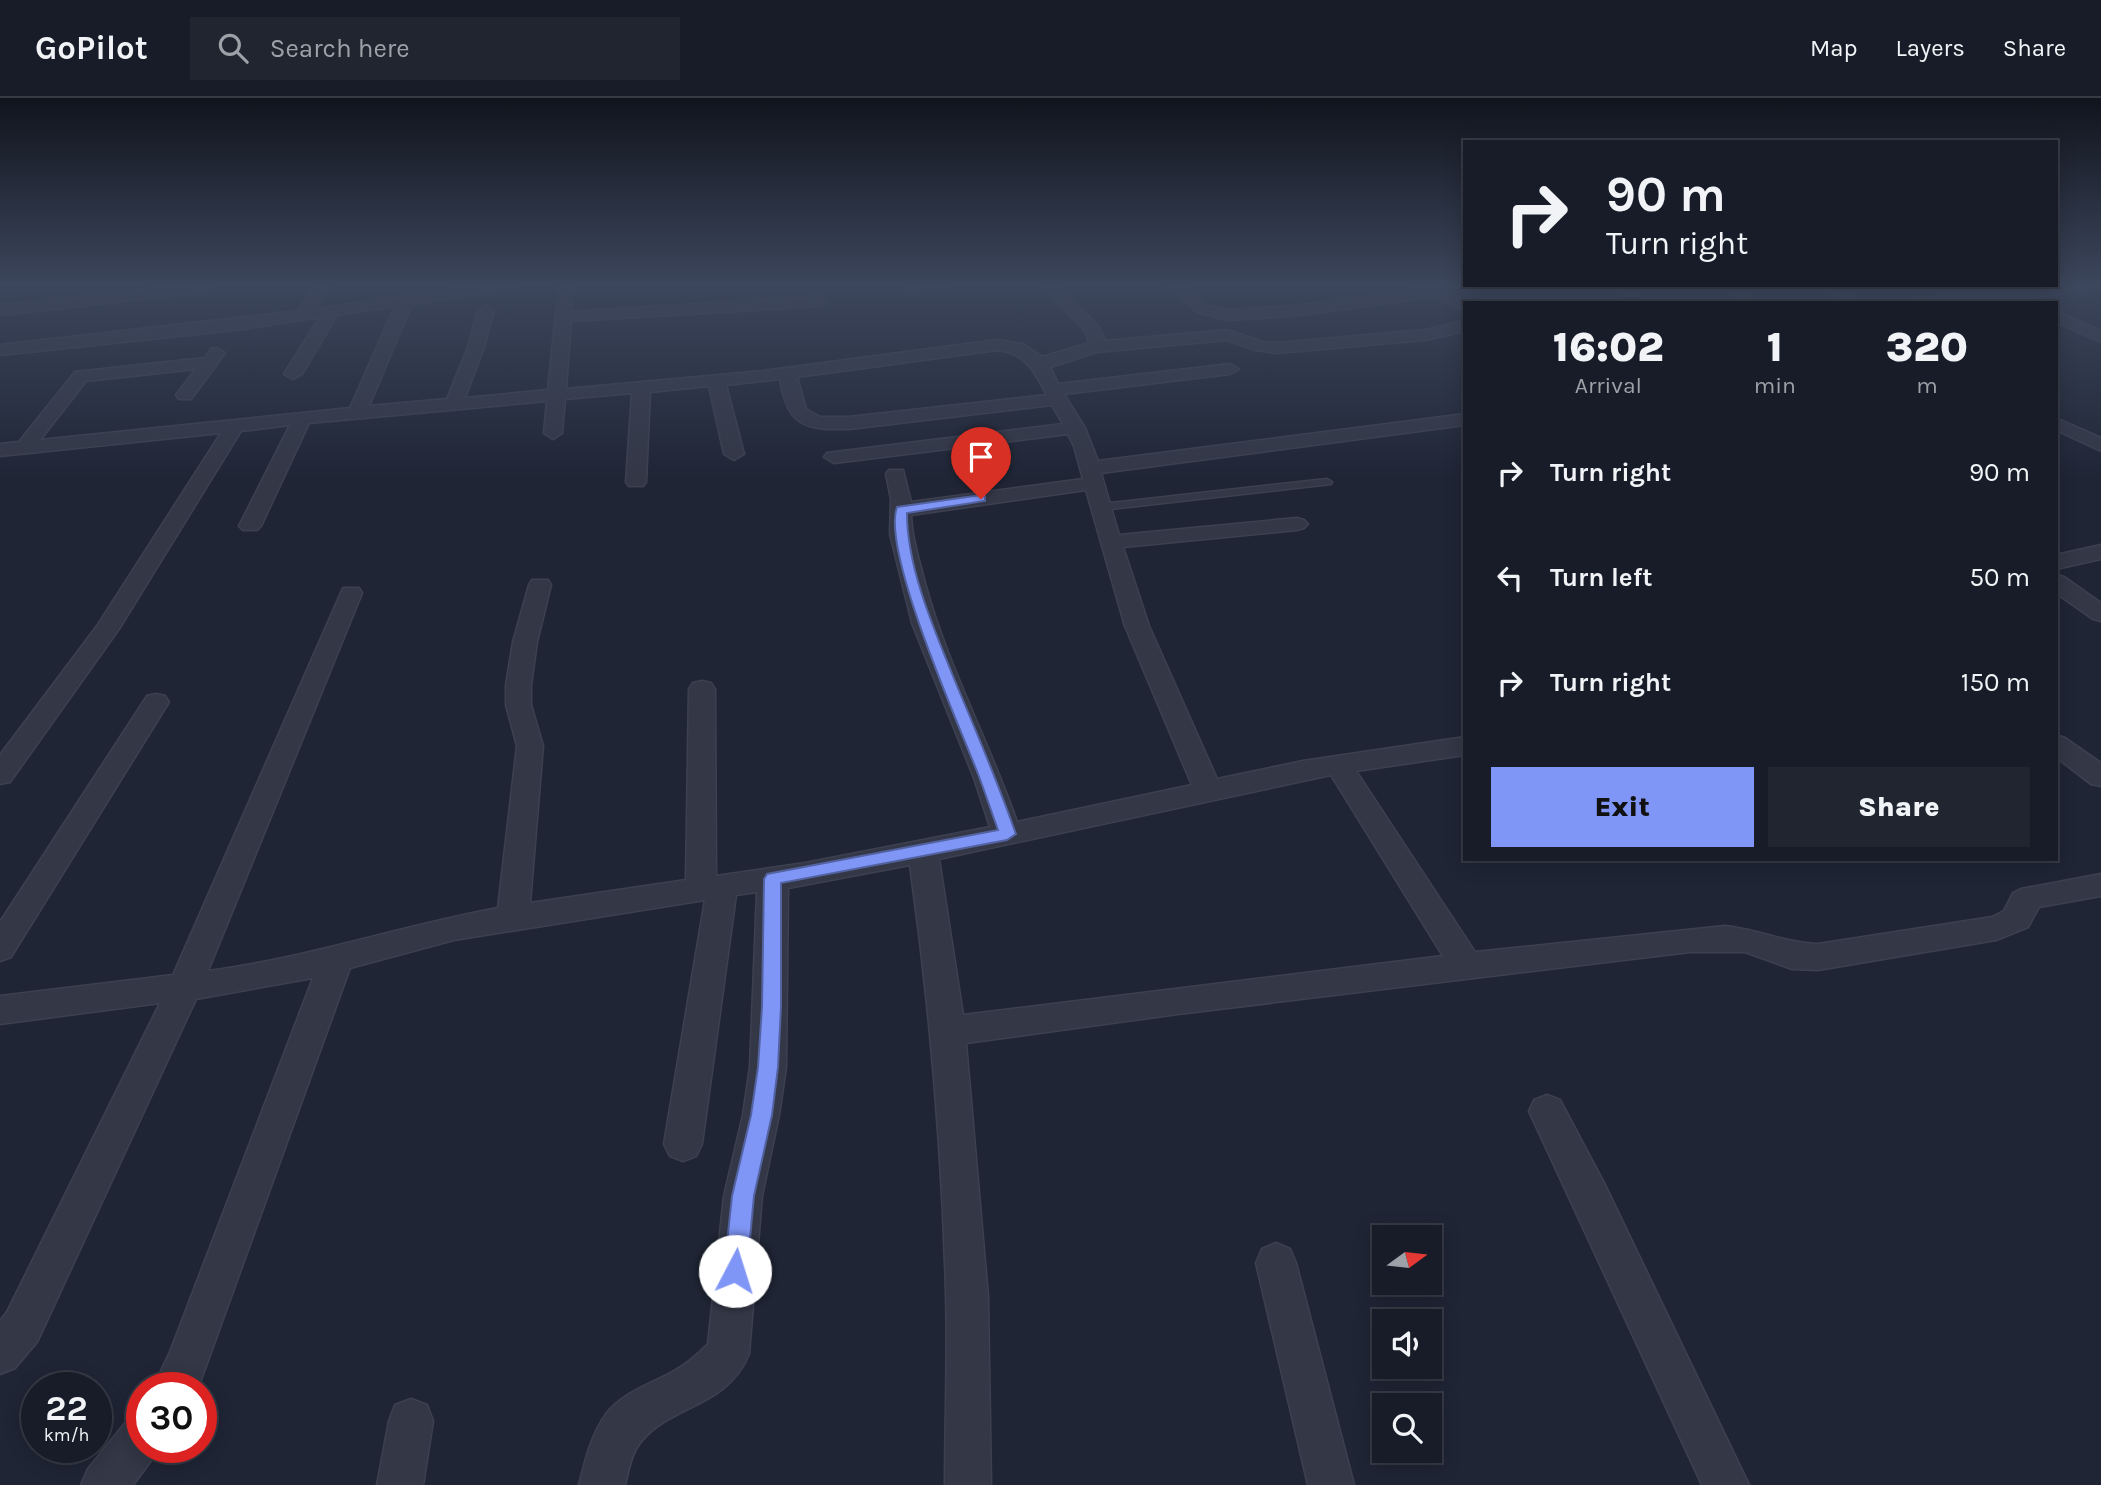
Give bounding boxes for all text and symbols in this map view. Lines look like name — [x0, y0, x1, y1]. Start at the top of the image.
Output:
search box — [190, 17, 680, 80]
text: GoPilot — [35, 29, 148, 67]
icon: search — [214, 29, 252, 67]
text: Search here — [270, 33, 410, 64]
text: Map — [1810, 34, 1858, 62]
text: Layers — [1896, 34, 1965, 62]
text: Share — [2003, 34, 2066, 62]
text: 90 m — [1606, 166, 1726, 223]
icon: right — [1491, 168, 1582, 259]
text: Turn right — [1606, 225, 1748, 262]
text: 16:02 — [1553, 322, 1664, 372]
text: 1 — [1767, 322, 1783, 372]
text: 320 — [1886, 322, 1968, 372]
text: Arrival — [1575, 372, 1642, 399]
text: min — [1754, 372, 1796, 399]
text: m — [1916, 372, 1938, 399]
pin — [951, 427, 1011, 499]
icon: arrive — [962, 438, 1000, 476]
icon: right — [1491, 454, 1529, 492]
text: Turn right — [1550, 457, 1671, 488]
text: 90 m — [1969, 457, 2030, 488]
icon: left — [1491, 559, 1529, 597]
text: Turn left — [1550, 562, 1652, 593]
text: 50 m — [1969, 562, 2030, 593]
icon: right — [1491, 664, 1529, 702]
text: Turn right — [1550, 667, 1671, 698]
text: 150 m — [1961, 667, 2030, 698]
button: Exit — [1491, 767, 1754, 847]
button: Share — [1768, 767, 2030, 847]
north arrow — [1372, 1225, 1442, 1295]
map controls — [1372, 1225, 1442, 1463]
position arrow — [698, 1234, 772, 1308]
button: sound — [1372, 1309, 1442, 1379]
speed limit sign: 30 — [126, 1372, 217, 1463]
text: 22 — [45, 1388, 88, 1429]
button: search — [1372, 1393, 1442, 1463]
text: km/h — [44, 1424, 89, 1446]

